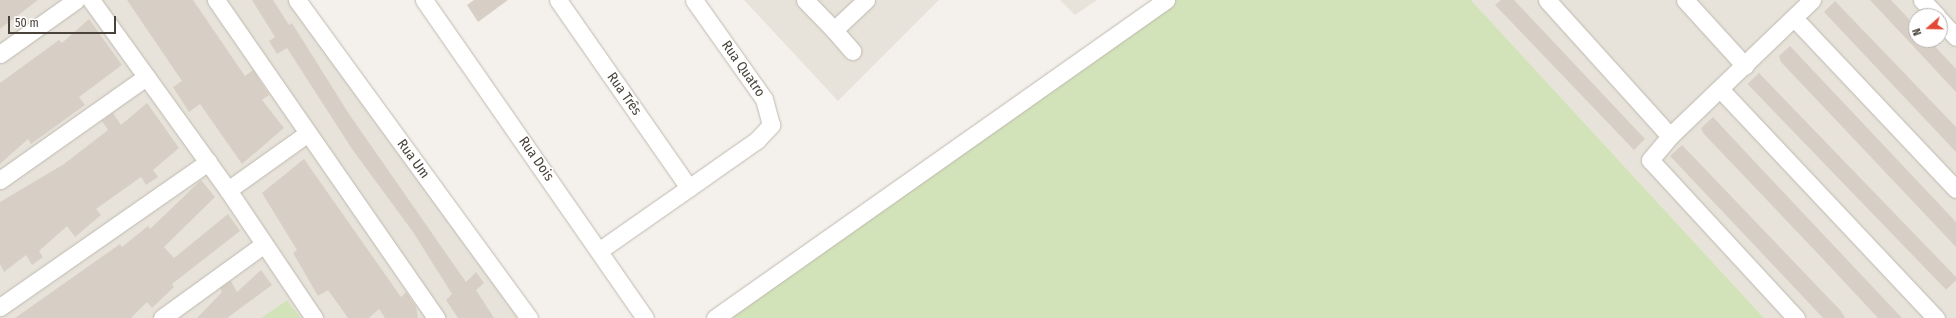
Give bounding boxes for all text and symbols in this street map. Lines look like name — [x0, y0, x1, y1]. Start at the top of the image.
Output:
scale bar — [10, 8, 118, 34]
north arrow — [1908, 8, 1948, 48]
text: 50 m — [15, 16, 39, 30]
text: N — [1910, 27, 1924, 37]
street label: Rua Quatro — [718, 38, 768, 100]
street label: Rua Três — [603, 69, 645, 119]
street label: Rua Dois — [515, 134, 557, 184]
street label: Rua Um — [393, 136, 433, 182]

